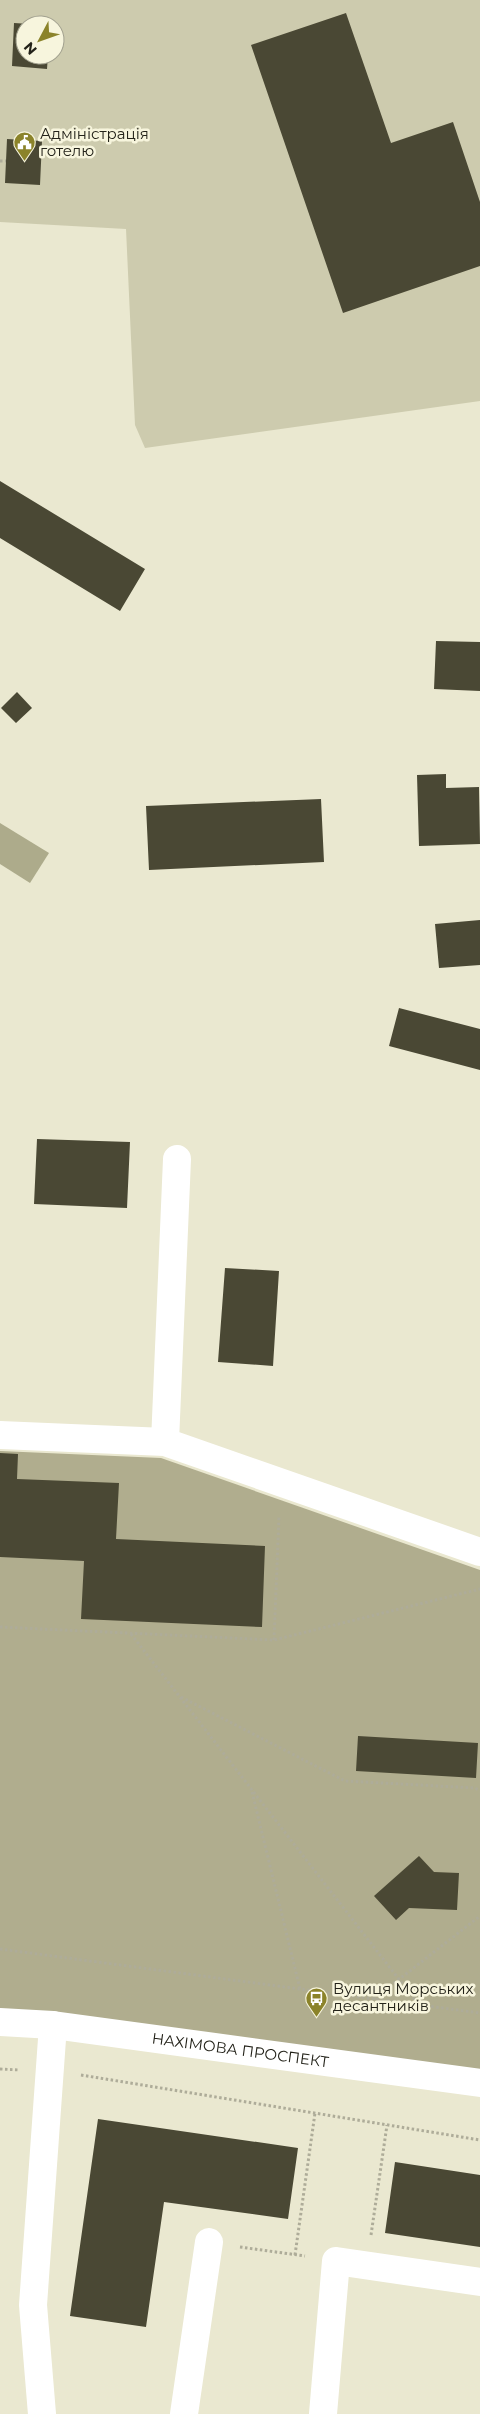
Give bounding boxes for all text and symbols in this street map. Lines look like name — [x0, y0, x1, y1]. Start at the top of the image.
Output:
north arrow — [15, 15, 65, 65]
text: N — [20, 38, 41, 59]
place label: Адміністрація готелю — [40, 124, 149, 160]
public building icon: Адміністрація готелю — [12, 131, 36, 162]
place label: Вулиця Морських десантників — [333, 1979, 474, 2015]
bus stop icon: Вулиця Морських десантників — [305, 1986, 329, 2017]
street label: НАХІМОВА ПРОСПЕКТ — [151, 2029, 330, 2071]

